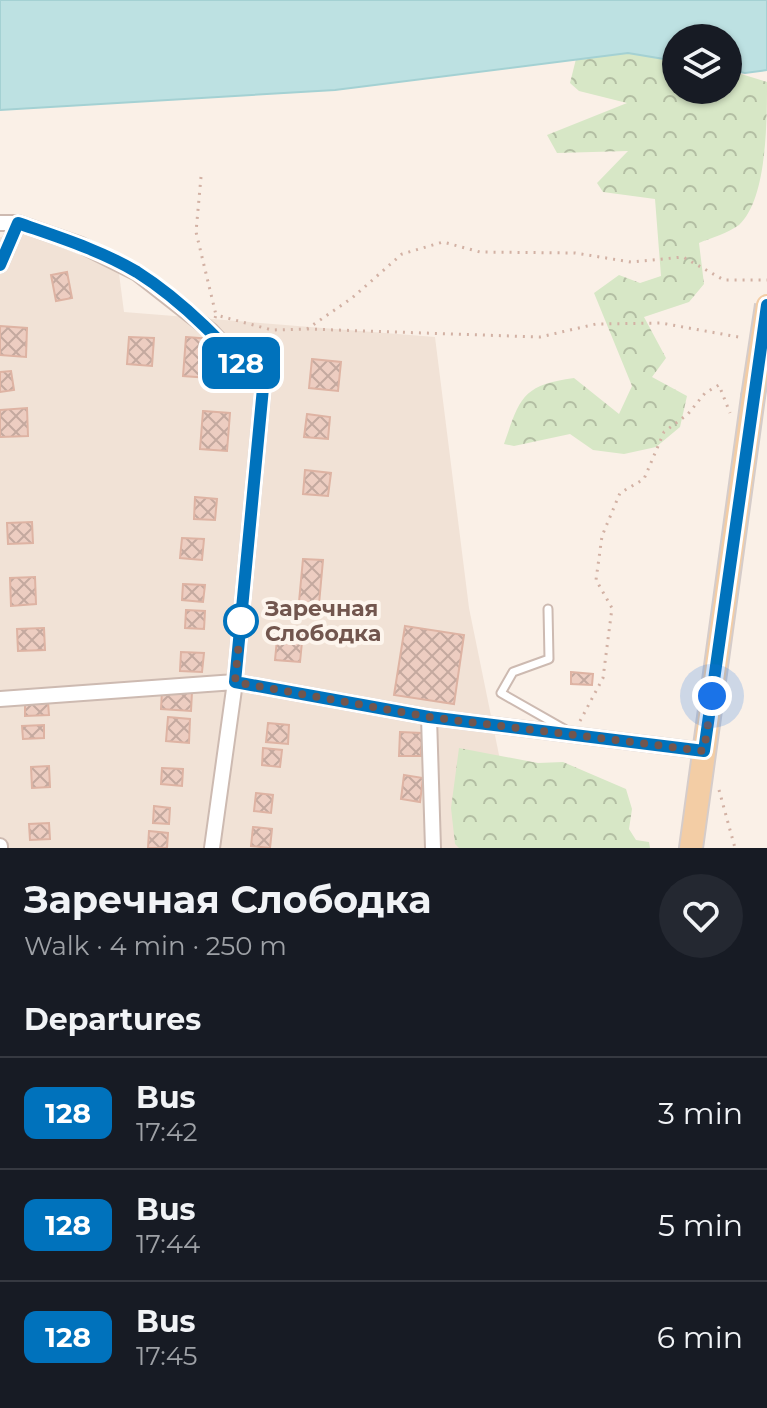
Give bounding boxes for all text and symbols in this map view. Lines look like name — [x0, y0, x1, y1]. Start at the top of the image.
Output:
map controls — [662, 24, 742, 104]
button: layers — [662, 24, 742, 104]
line badge: 128 — [195, 337, 287, 389]
text: 128 — [218, 346, 264, 380]
place label: Заречная Слободка — [264, 595, 381, 647]
marker: Заречная Слободка — [224, 604, 258, 638]
your location — [692, 676, 732, 716]
button: heart — [659, 874, 743, 958]
text: Заречная Слободка — [24, 876, 431, 923]
text: Walk · 4 min · 250 m — [24, 930, 287, 962]
text: Departures — [24, 1001, 201, 1038]
text: Bus — [136, 1079, 196, 1116]
text: 3 min — [658, 1095, 743, 1132]
text: 128 — [45, 1096, 91, 1130]
text: 17:42 — [136, 1116, 198, 1148]
text: Bus — [136, 1191, 196, 1228]
text: 5 min — [658, 1207, 743, 1244]
text: 128 — [45, 1208, 91, 1242]
text: 17:44 — [136, 1228, 200, 1260]
text: Bus — [136, 1303, 196, 1340]
text: 6 min — [657, 1319, 743, 1356]
text: 128 — [45, 1320, 91, 1354]
text: 17:45 — [136, 1340, 198, 1372]

